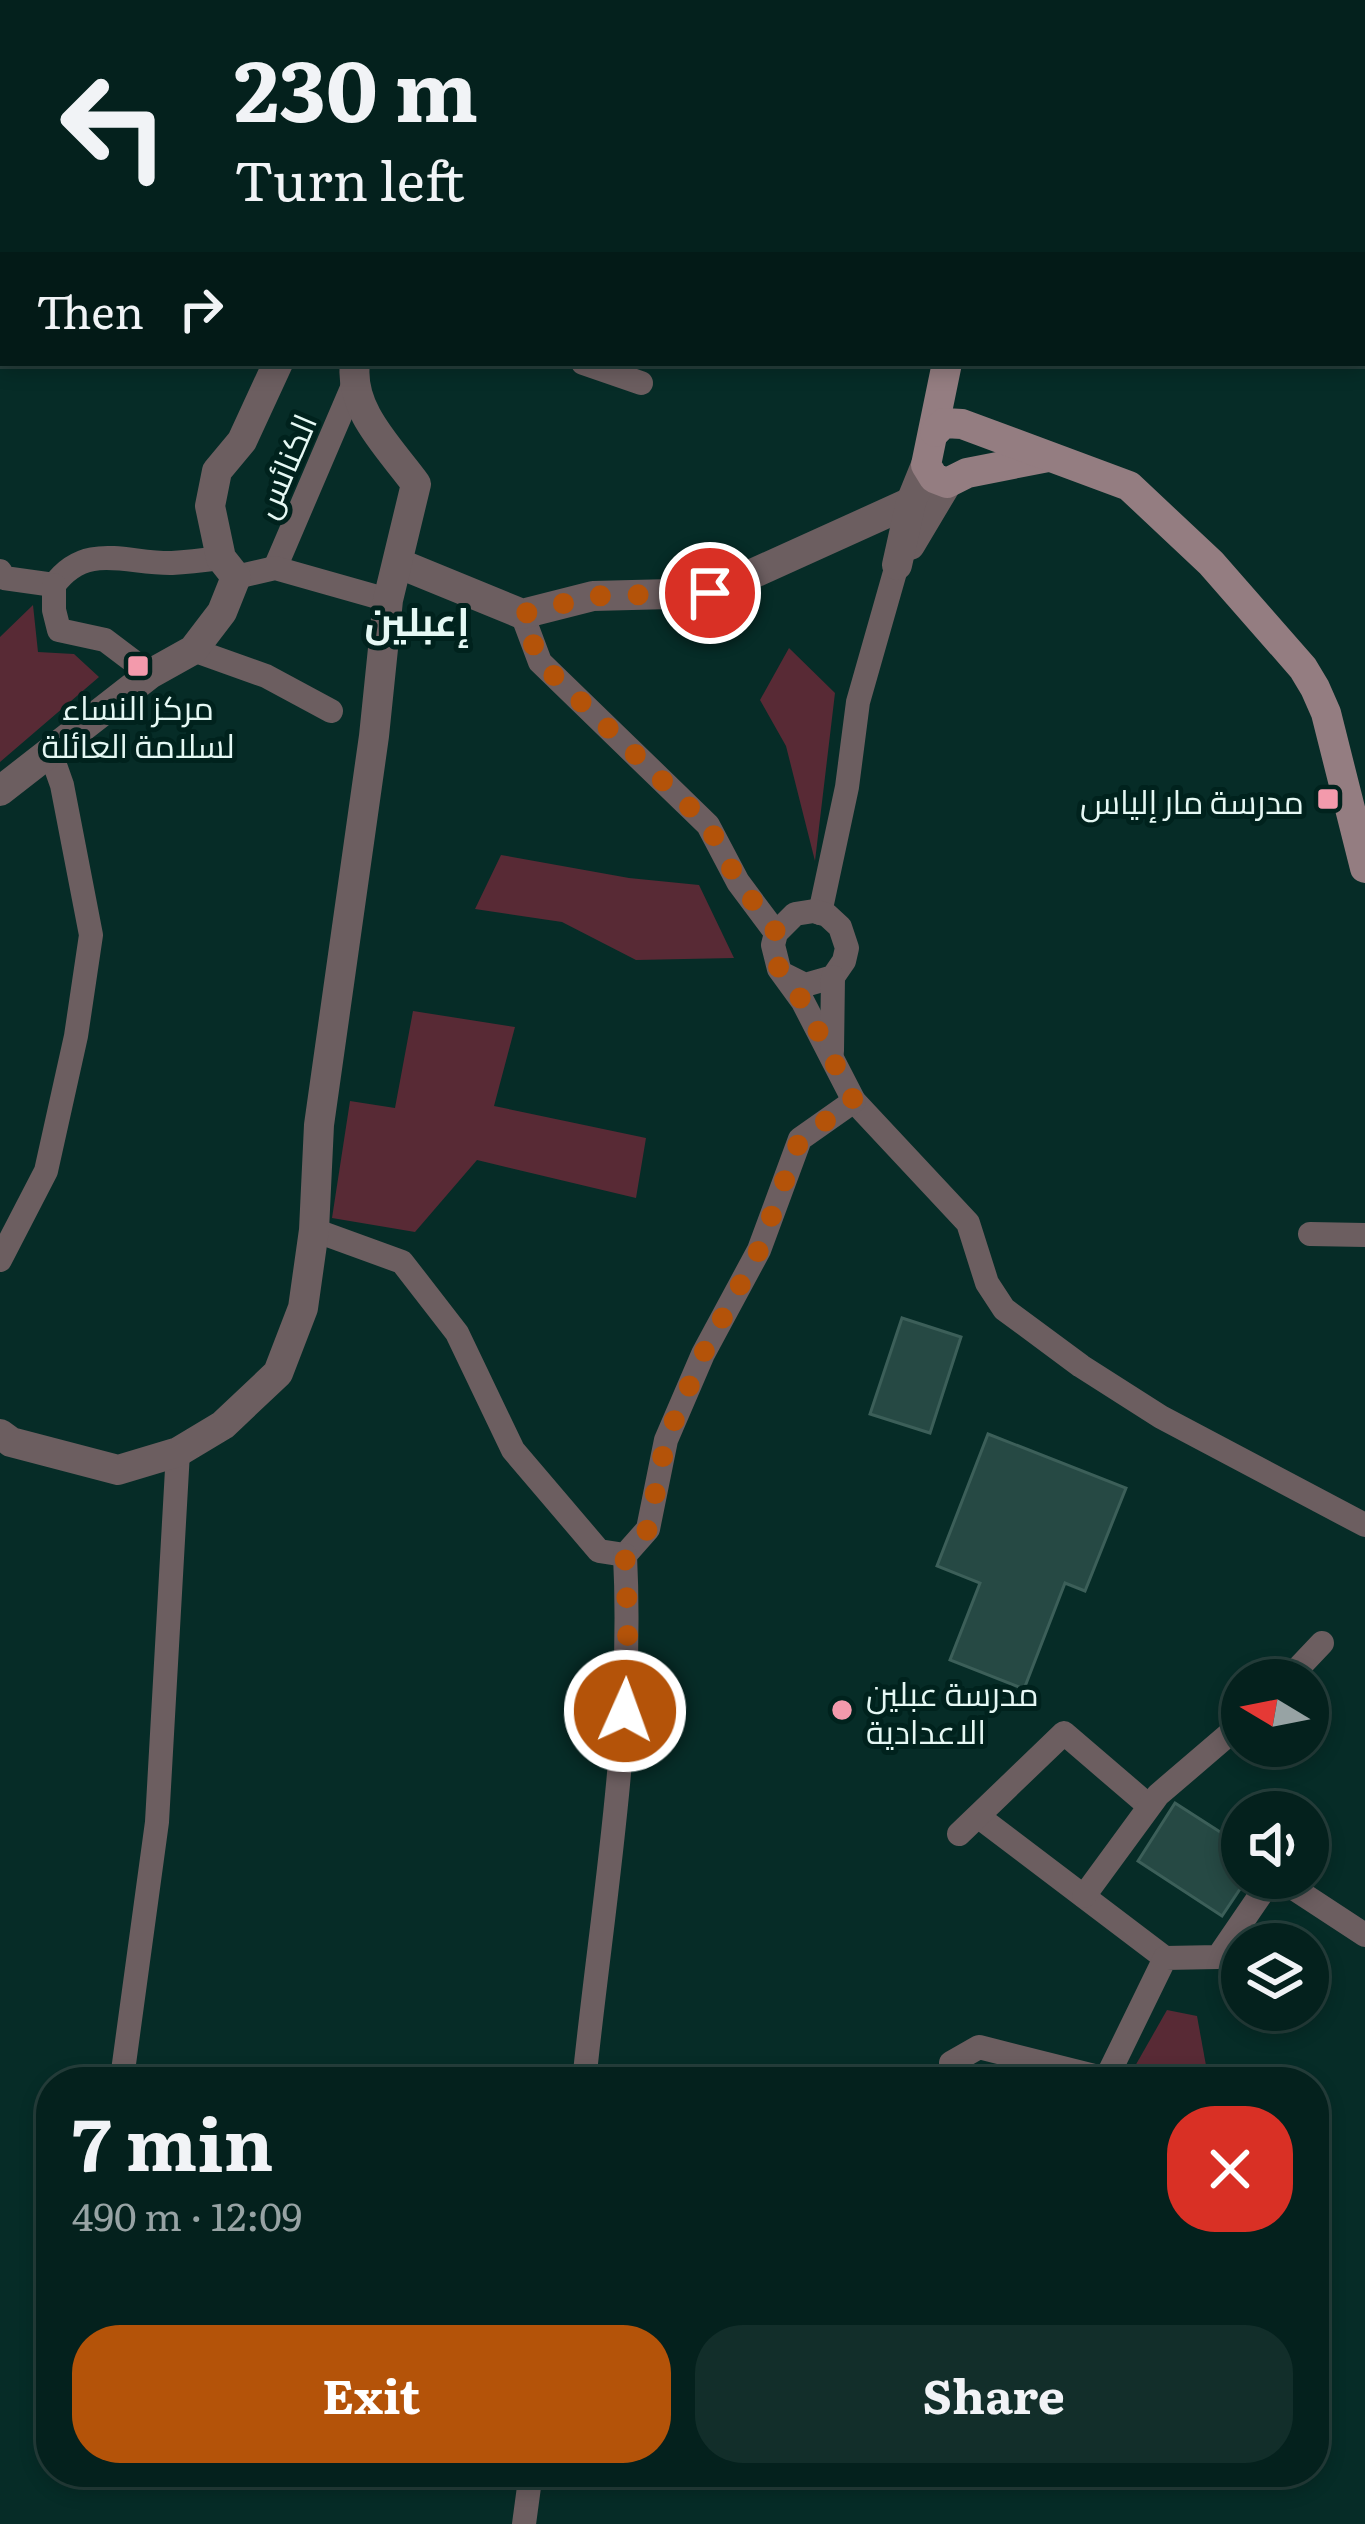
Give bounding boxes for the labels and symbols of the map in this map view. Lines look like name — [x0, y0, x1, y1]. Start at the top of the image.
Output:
street label: الكنائس — [239, 405, 327, 525]
pin — [659, 542, 761, 644]
district label: إعبلين — [365, 590, 469, 648]
marker: مركز النساء لسلامة العائلة — [125, 653, 151, 679]
place label: مركز النساء لسلامة العائلة — [41, 681, 235, 768]
place label: مدرسة مار إلياس — [1080, 775, 1304, 824]
marker: مدرسة مار إلياس — [1315, 786, 1341, 812]
position arrow — [562, 1648, 688, 1774]
north arrow — [1221, 1659, 1329, 1767]
place label: مدرسة عبلين الاعدادية — [866, 1667, 1039, 1754]
marker: مدرسة عبلين الاعدادية — [829, 1697, 855, 1723]

